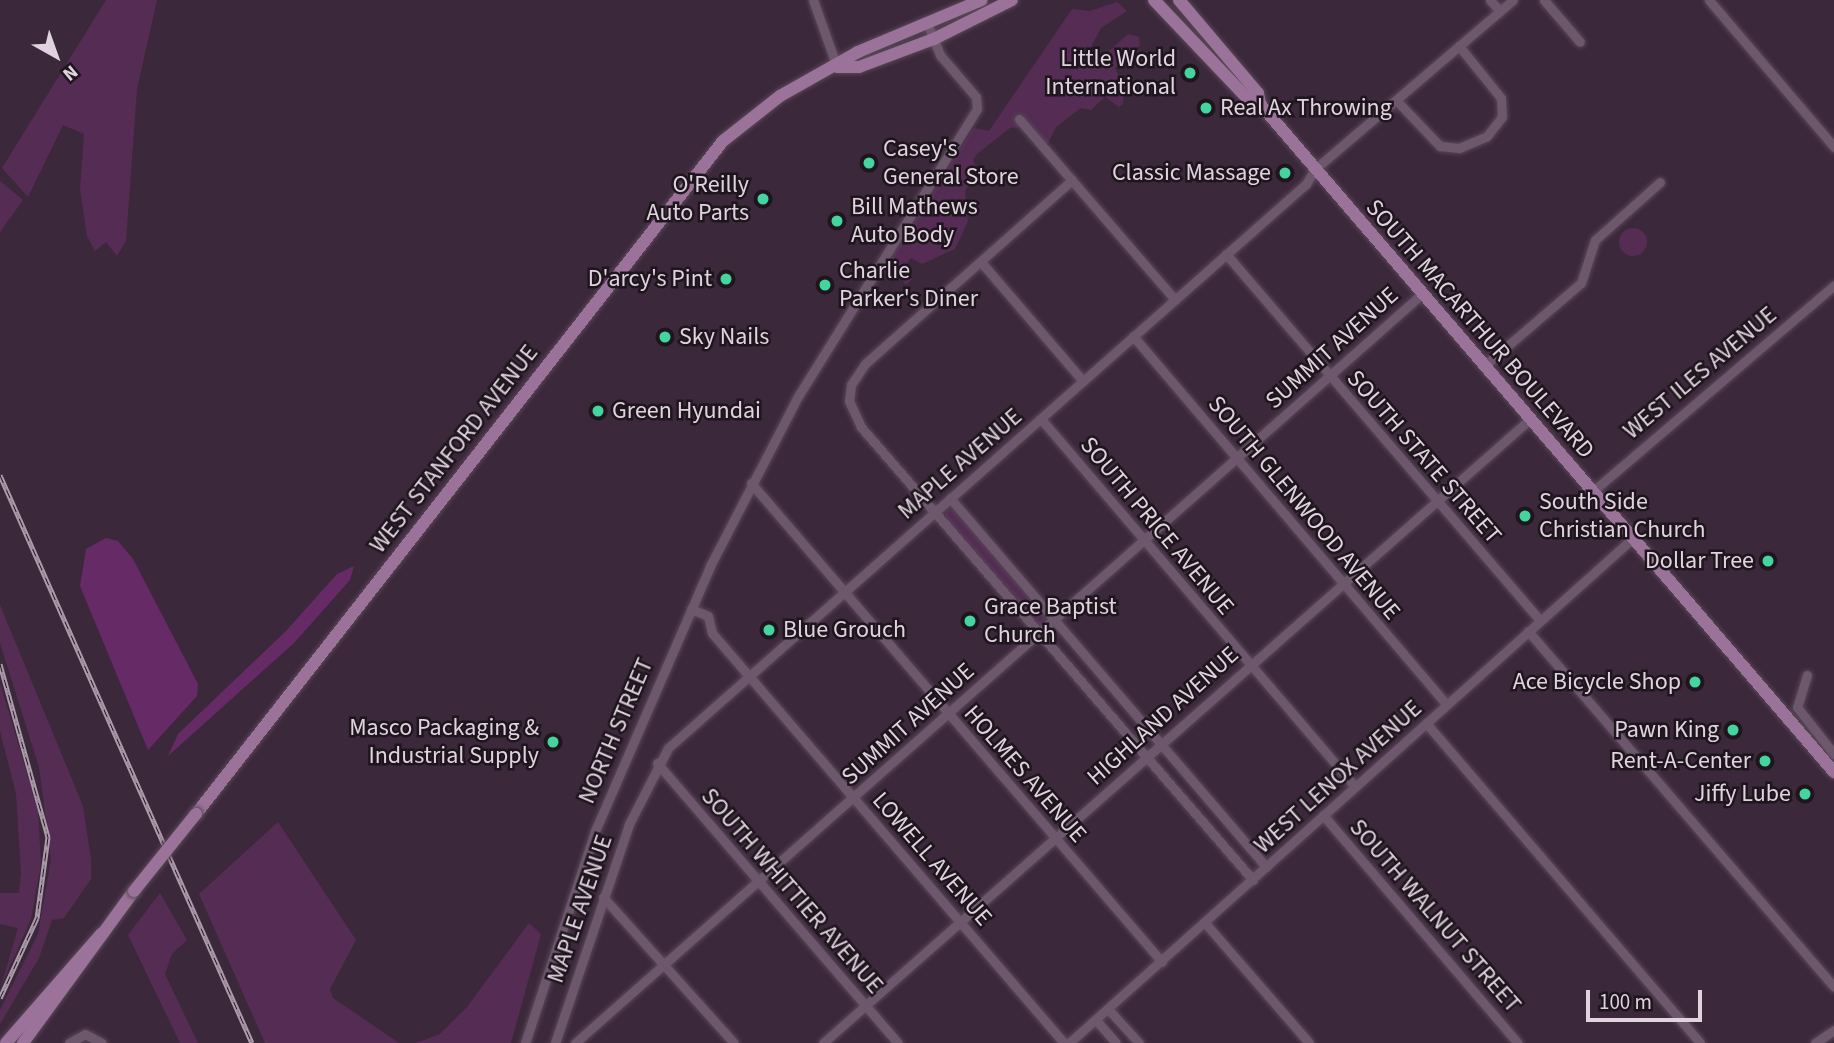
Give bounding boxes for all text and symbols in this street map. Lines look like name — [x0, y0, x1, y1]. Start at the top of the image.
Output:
north arrow — [21, 21, 91, 91]
place label: Little World International — [1045, 45, 1176, 101]
text: N — [56, 58, 83, 87]
marker: Little World International — [1182, 65, 1198, 81]
place label: Real Ax Throwing — [1220, 94, 1392, 122]
marker: Real Ax Throwing — [1198, 100, 1214, 116]
place label: Casey's General Store — [883, 135, 1019, 191]
marker: Casey's General Store — [861, 155, 877, 171]
place label: Classic Massage — [1112, 159, 1271, 187]
marker: Classic Massage — [1277, 165, 1293, 181]
place label: O'Reilly Auto Parts — [647, 171, 749, 227]
marker: O'Reilly Auto Parts — [755, 191, 771, 207]
place label: Bill Mathews Auto Body — [851, 193, 978, 249]
street label: SOUTH MACARTHUR BOULEVARD — [1360, 194, 1600, 464]
marker: Bill Mathews Auto Body — [829, 213, 845, 229]
place label: Charlie Parker's Diner — [839, 257, 978, 313]
place label: D'arcy's Pint — [588, 265, 712, 293]
marker: D'arcy's Pint — [718, 271, 734, 287]
marker: Charlie Parker's Diner — [817, 277, 833, 293]
street label: SUMMIT AVENUE — [1260, 281, 1404, 415]
street label: WEST ILES AVENUE — [1618, 301, 1782, 445]
place label: Sky Nails — [679, 323, 769, 351]
marker: Sky Nails — [657, 329, 673, 345]
street label: WEST STANFORD AVENUE — [364, 339, 544, 559]
street label: SOUTH STATE STREET — [1341, 364, 1507, 550]
street label: SOUTH GLENWOOD AVENUE — [1202, 390, 1406, 626]
place label: Green Hyundai — [612, 397, 761, 425]
street label: MAPLE AVENUE — [892, 402, 1028, 526]
marker: Green Hyundai — [590, 403, 606, 419]
street label: SOUTH PRICE AVENUE — [1074, 431, 1240, 621]
place label: South Side Christian Church — [1539, 488, 1706, 544]
marker: South Side Christian Church — [1517, 508, 1533, 524]
place label: Dollar Tree — [1645, 547, 1754, 575]
marker: Dollar Tree — [1760, 553, 1776, 569]
place label: Grace Baptist Church — [984, 593, 1117, 649]
marker: Grace Baptist Church — [962, 613, 978, 629]
place label: Blue Grouch — [783, 616, 906, 644]
marker: Blue Grouch — [761, 622, 777, 638]
street label: HIGHLAND AVENUE — [1081, 641, 1245, 791]
street label: NORTH STREET — [572, 654, 660, 808]
street label: SUMMIT AVENUE — [836, 657, 980, 791]
place label: Ace Bicycle Shop — [1513, 668, 1681, 696]
marker: Ace Bicycle Shop — [1687, 674, 1703, 690]
street label: WEST LENOX AVENUE — [1248, 694, 1428, 860]
street label: HOLMES AVENUE — [958, 700, 1092, 848]
place label: Masco Packaging & Industrial Supply — [349, 714, 539, 770]
place label: Pawn King — [1614, 716, 1719, 744]
marker: Pawn King — [1725, 722, 1741, 738]
marker: Masco Packaging & Industrial Supply — [545, 734, 561, 750]
place label: Rent-A-Center — [1610, 747, 1751, 775]
marker: Rent-A-Center — [1757, 753, 1773, 769]
place label: Jiffy Lube — [1694, 780, 1791, 808]
street label: SOUTH WHITTIER AVENUE — [695, 782, 889, 1000]
street label: LOWELL AVENUE — [866, 786, 998, 932]
marker: Jiffy Lube — [1797, 786, 1813, 802]
street label: SOUTH WALNUT STREET — [1343, 813, 1527, 1019]
street label: MAPLE AVENUE — [541, 831, 619, 987]
scale bar — [1589, 976, 1704, 1020]
text: 100 m — [1599, 987, 1652, 1017]

